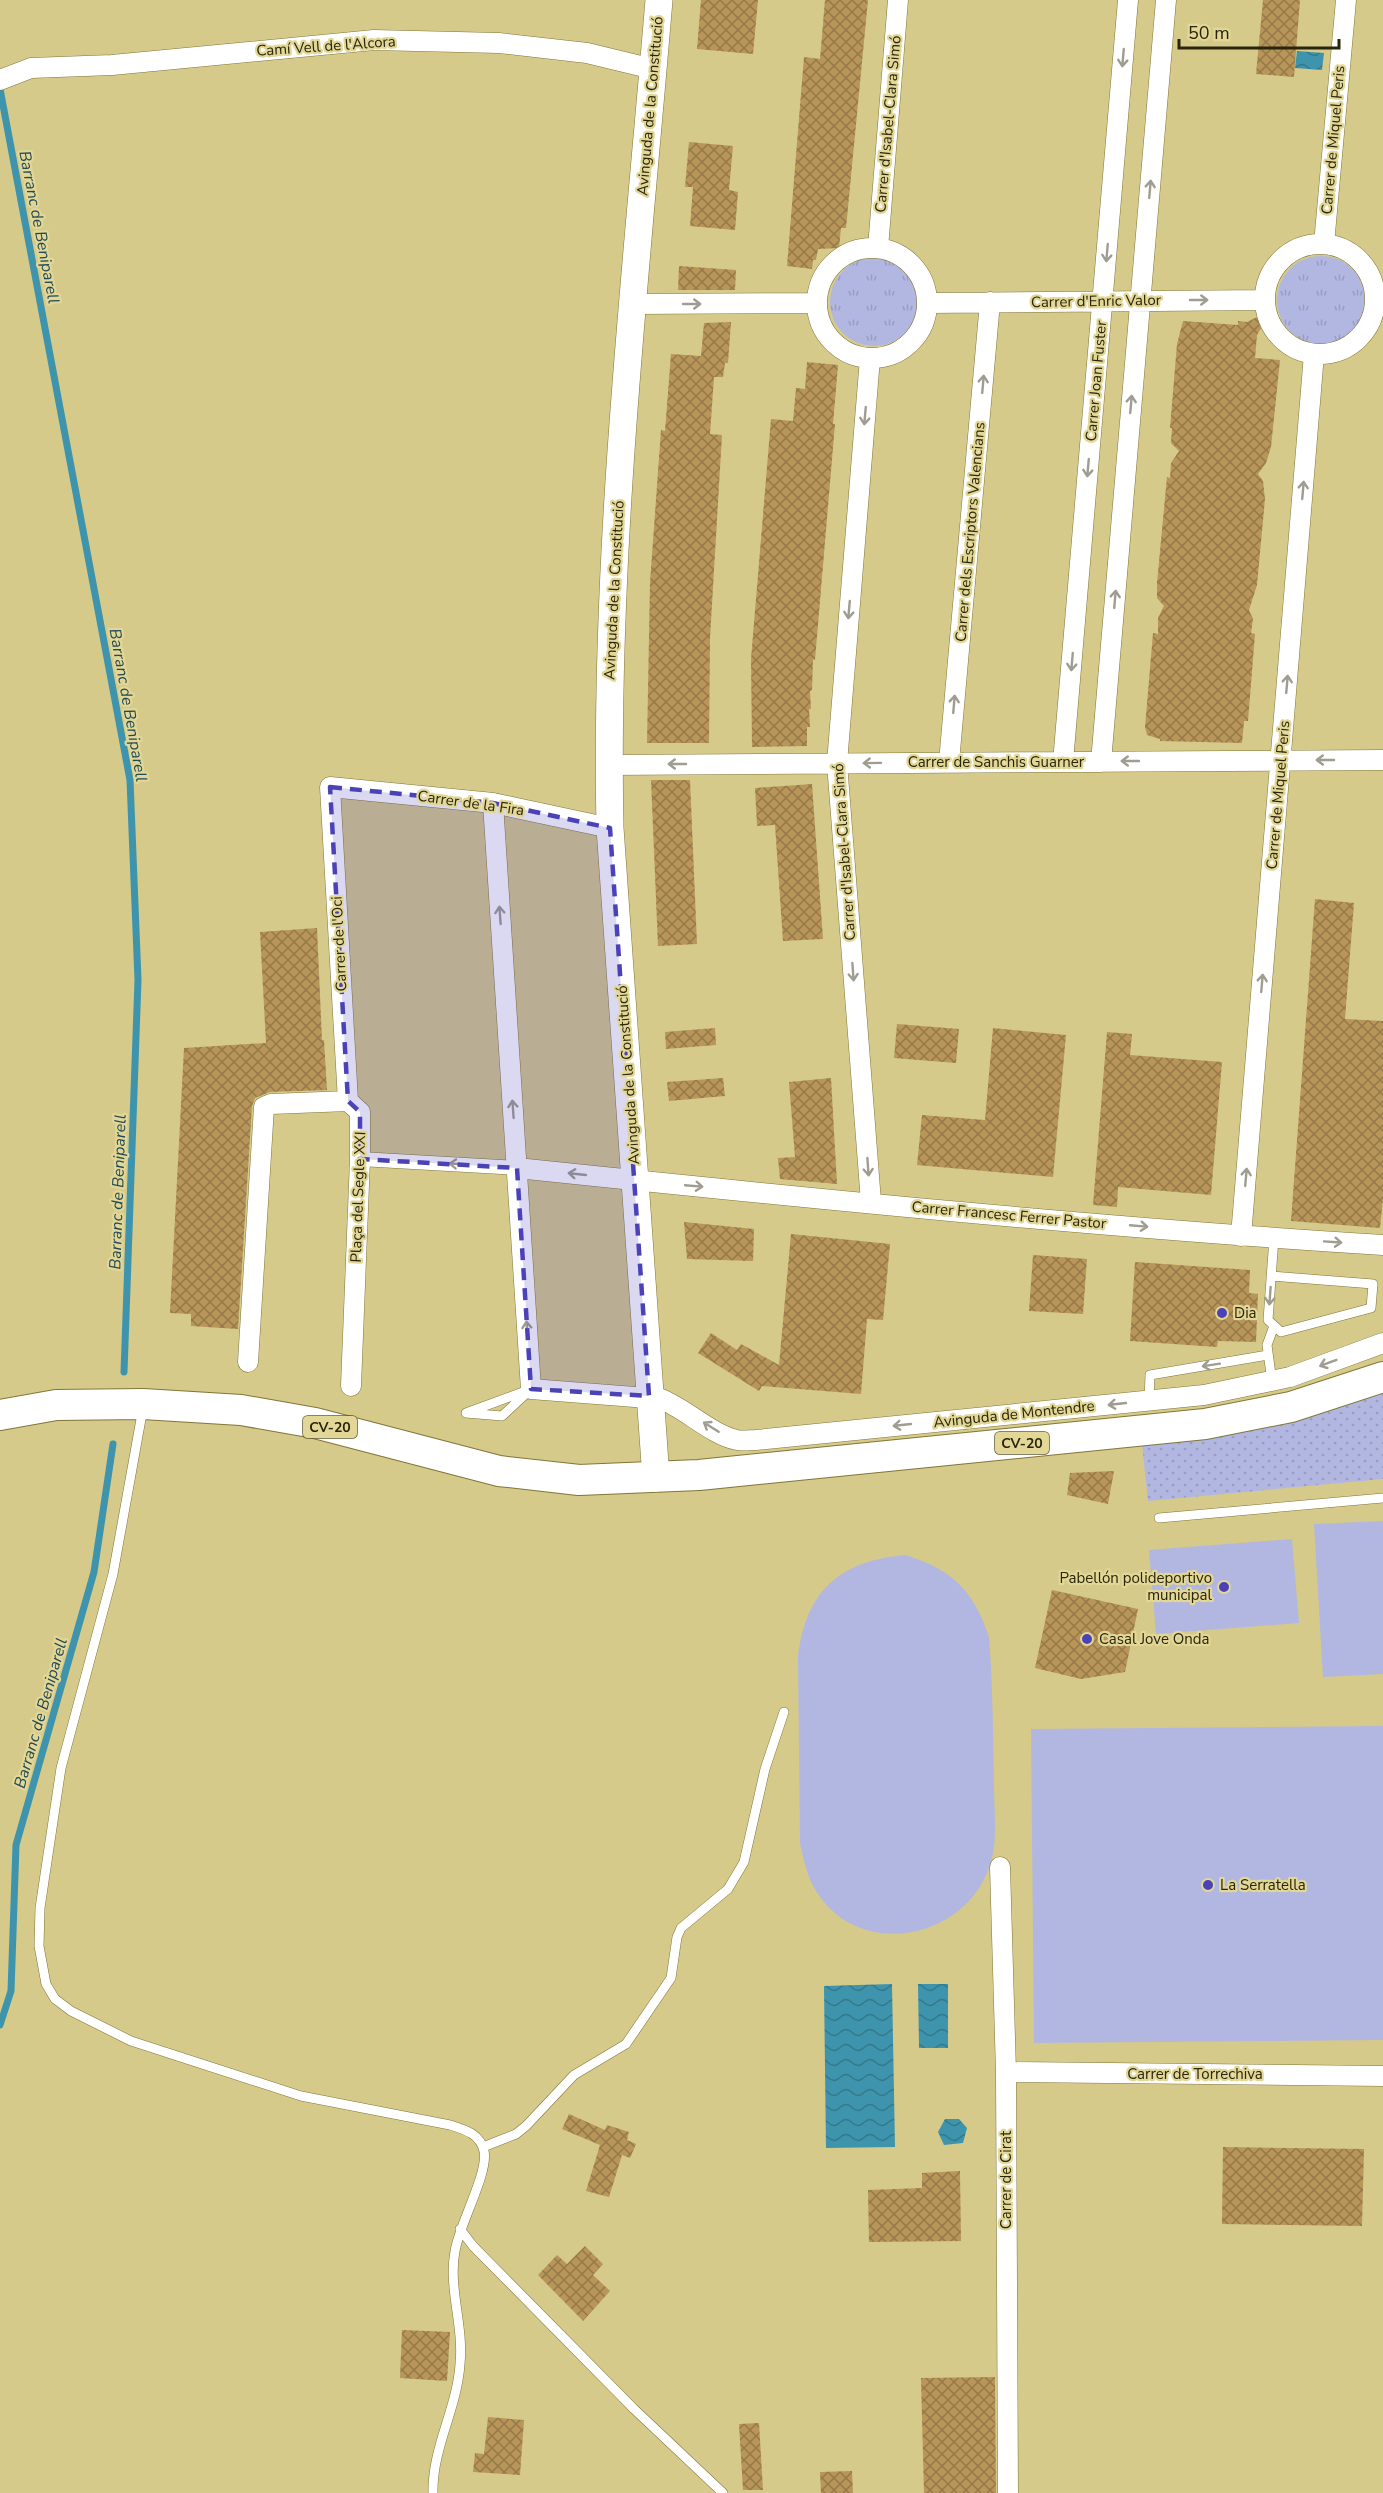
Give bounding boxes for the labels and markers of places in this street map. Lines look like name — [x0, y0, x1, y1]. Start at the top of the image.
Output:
place label: Dia — [1234, 1303, 1257, 1323]
marker: Dia — [1215, 1306, 1229, 1320]
place label: Pabellón polideportivo municipal — [1059, 1568, 1213, 1605]
marker: Pabellón polideportivo municipal — [1217, 1580, 1231, 1594]
place label: Casal Jove Onda — [1099, 1629, 1210, 1649]
marker: Casal Jove Onda — [1080, 1632, 1094, 1646]
place label: La Serratella — [1220, 1875, 1306, 1895]
marker: La Serratella — [1201, 1878, 1215, 1892]

